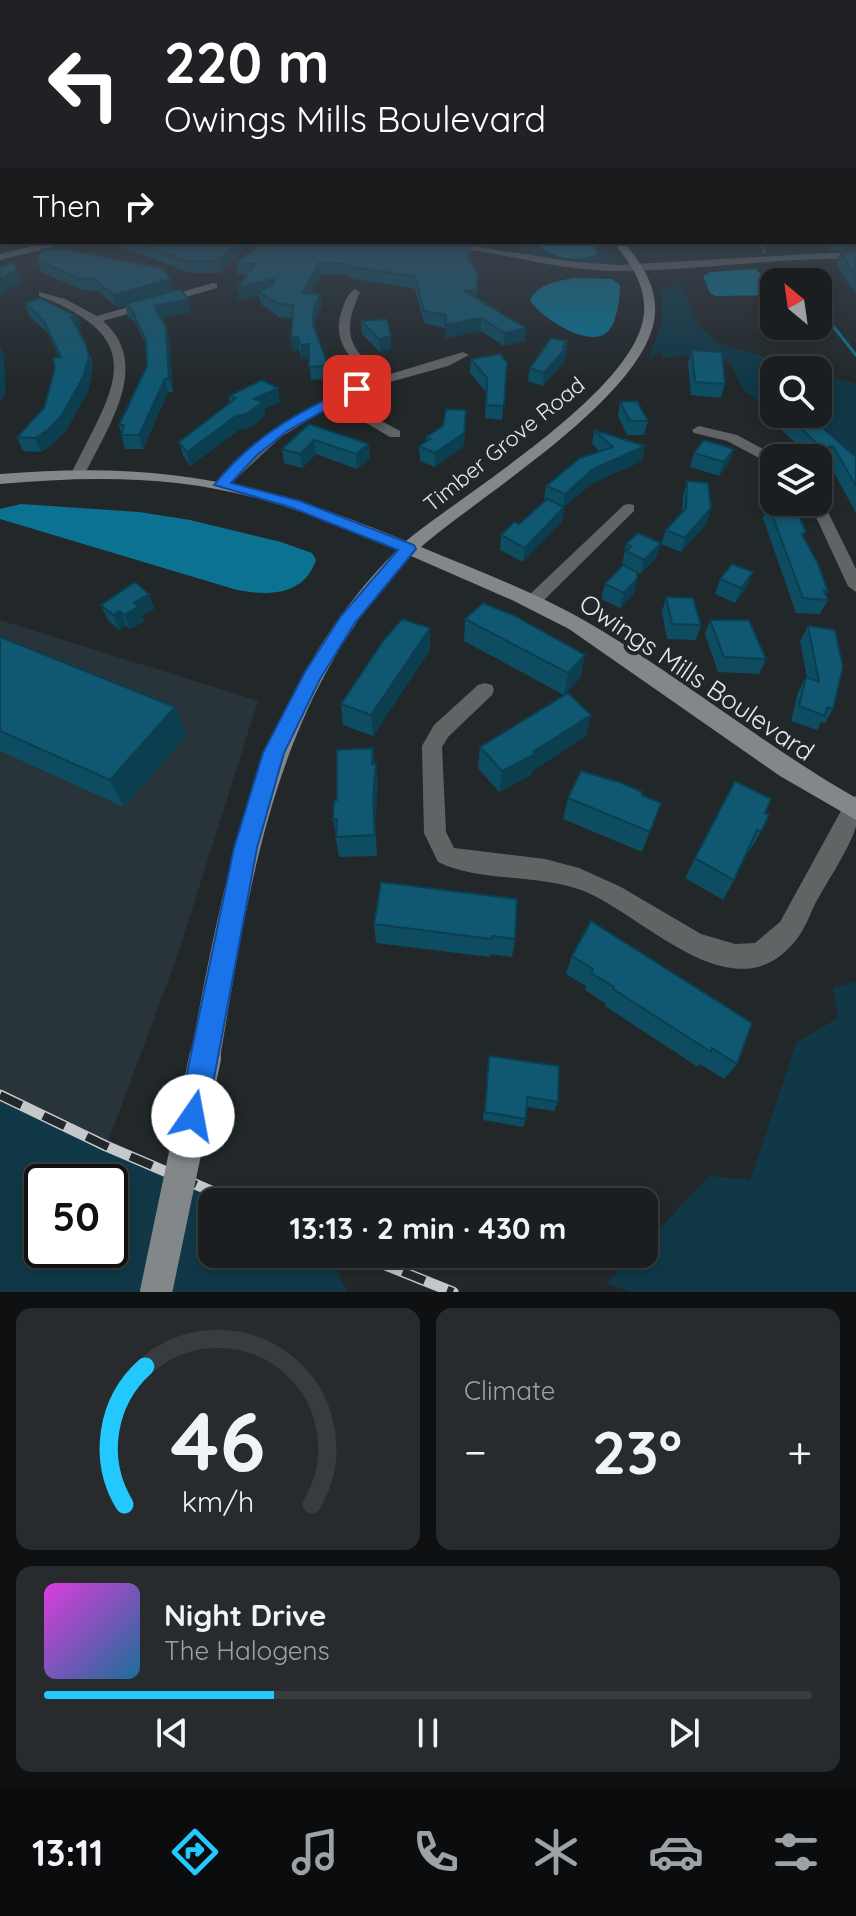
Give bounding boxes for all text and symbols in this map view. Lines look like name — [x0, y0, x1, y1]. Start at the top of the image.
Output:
text: 220 m — [164, 27, 329, 97]
icon: left — [32, 32, 136, 136]
text: Owings Mills Boulevard — [164, 96, 546, 141]
icon: right — [117, 184, 161, 228]
text: Then — [32, 187, 101, 225]
north arrow — [760, 268, 832, 340]
map controls — [760, 268, 832, 516]
pin — [323, 355, 391, 423]
button: search — [760, 356, 832, 428]
icon: arrive — [335, 367, 379, 411]
street label: Timber Grove Road — [418, 370, 590, 518]
button: layers — [760, 444, 832, 516]
street label: Owings Mills Boulevard — [573, 586, 821, 768]
position arrow — [151, 1074, 235, 1158]
speed limit sign: 50 — [24, 1164, 128, 1268]
text: 13:13 · 2 min · 430 m — [290, 1209, 567, 1247]
text: Climate — [464, 1374, 555, 1407]
text: 46 — [171, 1388, 265, 1492]
text: 23° — [592, 1414, 682, 1489]
text: − — [464, 1424, 487, 1479]
text: + — [787, 1424, 812, 1479]
text: km/h — [182, 1483, 254, 1519]
text: Night Drive — [164, 1596, 326, 1634]
text: The Halogens — [164, 1634, 330, 1667]
icon: previous — [150, 1711, 194, 1755]
icon: pause — [406, 1711, 450, 1755]
icon: next — [662, 1711, 706, 1755]
icon: directions — [167, 1824, 223, 1880]
icon: music — [287, 1824, 343, 1880]
icon: phone — [408, 1824, 464, 1880]
icon: climate — [528, 1824, 584, 1880]
icon: car — [648, 1824, 704, 1880]
icon: filters — [768, 1824, 824, 1880]
text: 13:11 — [32, 1830, 103, 1875]

